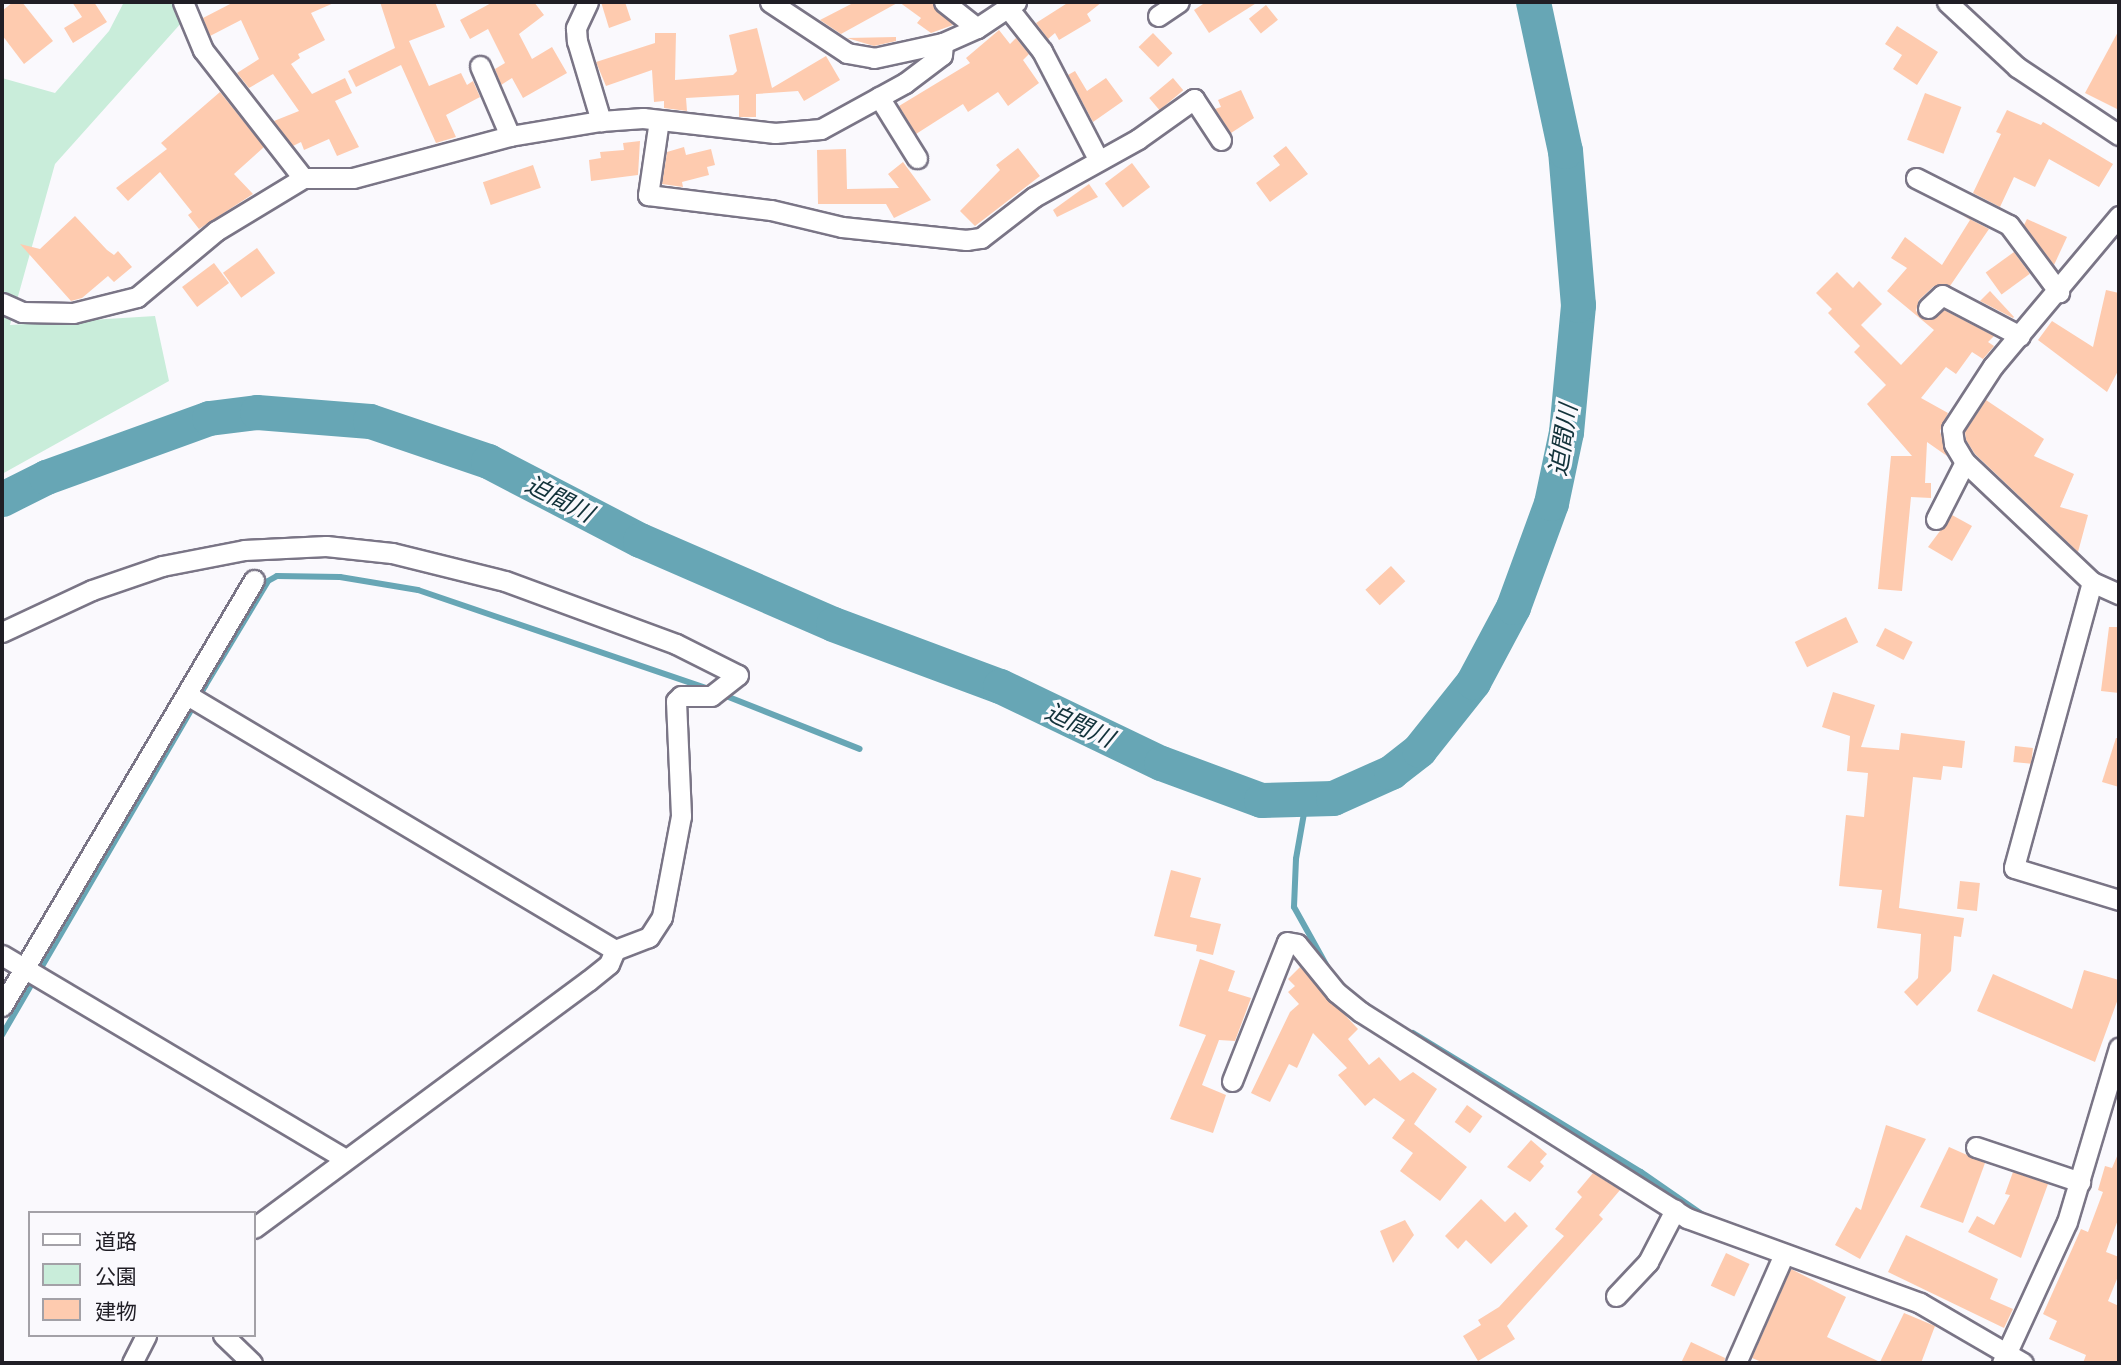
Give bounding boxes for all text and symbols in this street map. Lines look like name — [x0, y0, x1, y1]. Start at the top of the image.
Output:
water label: 迫間川 — [1542, 402, 1582, 478]
water label: 迫間川 — [521, 469, 599, 527]
water label: 迫間川 — [1041, 696, 1119, 752]
legend — [28, 1211, 256, 1337]
text: 道路 — [95, 1228, 137, 1253]
text: 公園 — [95, 1263, 137, 1288]
text: 建物 — [95, 1298, 137, 1323]

